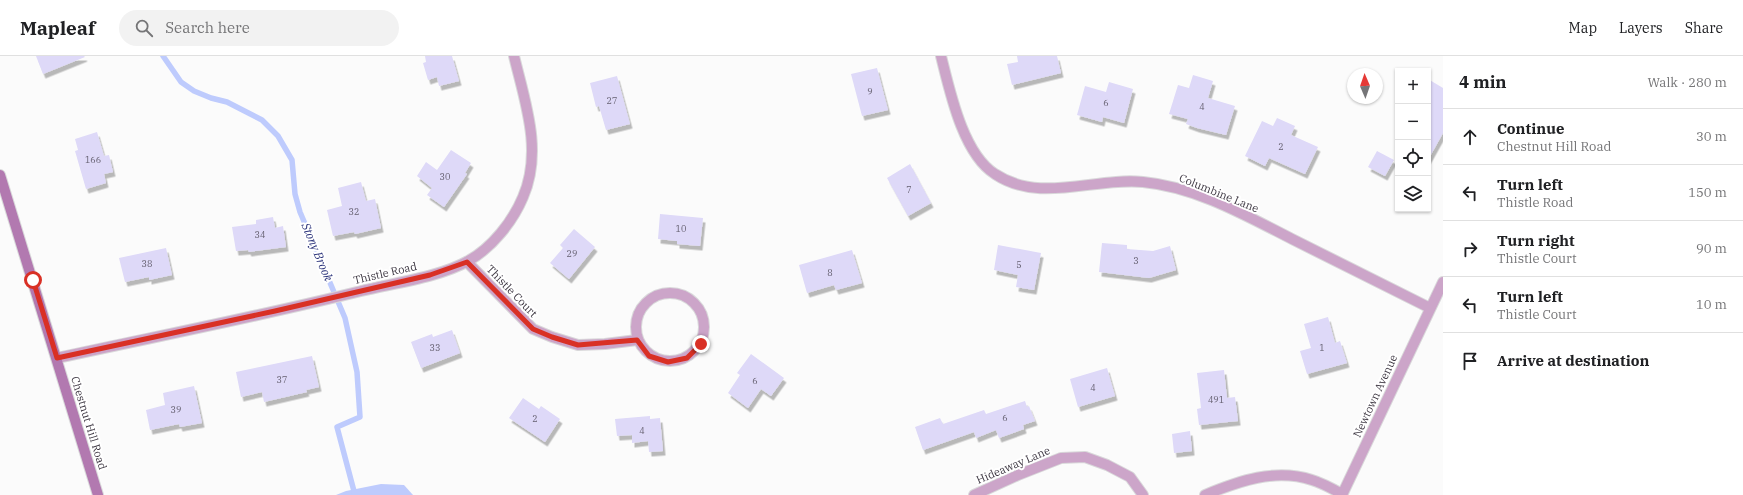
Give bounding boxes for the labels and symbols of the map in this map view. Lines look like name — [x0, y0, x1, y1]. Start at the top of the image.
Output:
north arrow — [1347, 68, 1383, 104]
house number: 9 — [867, 86, 873, 97]
house number: 27 — [607, 95, 617, 106]
house number: 6 — [1103, 97, 1109, 108]
house number: 4 — [1199, 101, 1205, 112]
house number: 2 — [1278, 141, 1284, 152]
house number: 166 — [85, 154, 101, 165]
house number: 30 — [440, 171, 450, 182]
street label: Columbine Lane — [1177, 171, 1261, 215]
house number: 7 — [906, 184, 912, 195]
house number: 32 — [349, 206, 359, 217]
water label: Stony Brook — [298, 219, 337, 284]
house number: 10 — [676, 223, 686, 234]
house number: 34 — [255, 229, 265, 240]
house number: 29 — [567, 248, 577, 259]
house number: 3 — [1133, 255, 1139, 266]
house number: 38 — [142, 258, 152, 269]
street label: Thistle Road — [352, 259, 418, 287]
house number: 5 — [1016, 259, 1022, 270]
street label: Thistle Court — [484, 262, 540, 320]
house number: 8 — [827, 267, 833, 278]
route start — [24, 271, 42, 289]
route end — [692, 335, 710, 353]
house number: 33 — [430, 342, 440, 353]
house number: 1 — [1319, 342, 1325, 353]
street label: Newtown Avenue — [1350, 352, 1400, 440]
house number: 37 — [277, 374, 287, 385]
street label: Chestnut Hill Road — [68, 375, 110, 472]
house number: 6 — [752, 375, 758, 386]
house number: 4 — [1090, 382, 1096, 393]
house number: 491 — [1208, 394, 1224, 405]
house number: 39 — [171, 404, 181, 415]
house number: 6 — [1002, 412, 1008, 423]
house number: 2 — [532, 413, 538, 424]
house number: 4 — [639, 425, 645, 436]
street label: Hideaway Lane — [974, 443, 1052, 487]

